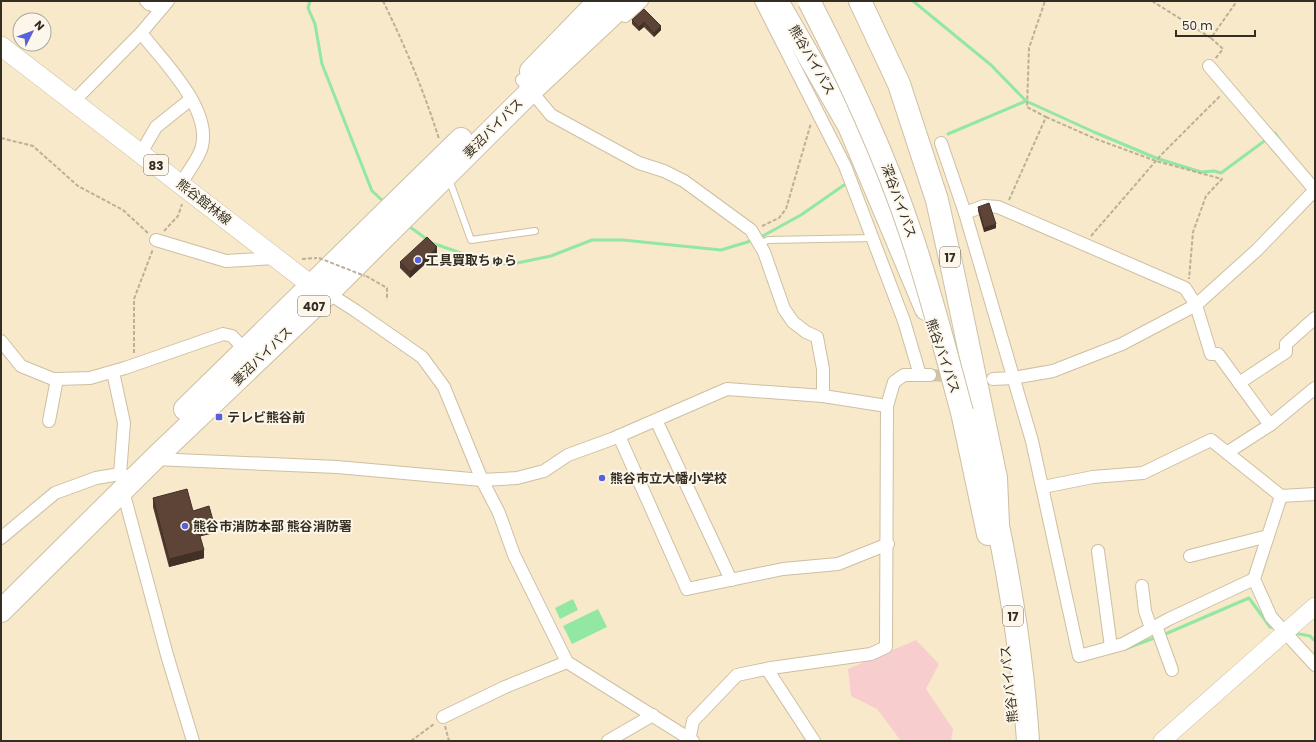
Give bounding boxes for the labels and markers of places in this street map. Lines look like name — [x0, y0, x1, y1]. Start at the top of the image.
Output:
place label: 工具買取ちゅら — [426, 251, 517, 270]
marker: 工具買取ちゅら — [413, 255, 423, 265]
place label: テレビ熊谷前 — [227, 408, 305, 427]
marker: テレビ熊谷前 — [214, 412, 224, 422]
place label: 熊谷市立大幡小学校 — [610, 469, 727, 488]
marker: 熊谷市立大幡小学校 — [597, 473, 607, 483]
place label: 熊谷市消防本部 熊谷消防署 — [193, 517, 352, 536]
marker: 熊谷市消防本部 熊谷消防署 — [180, 521, 190, 531]

